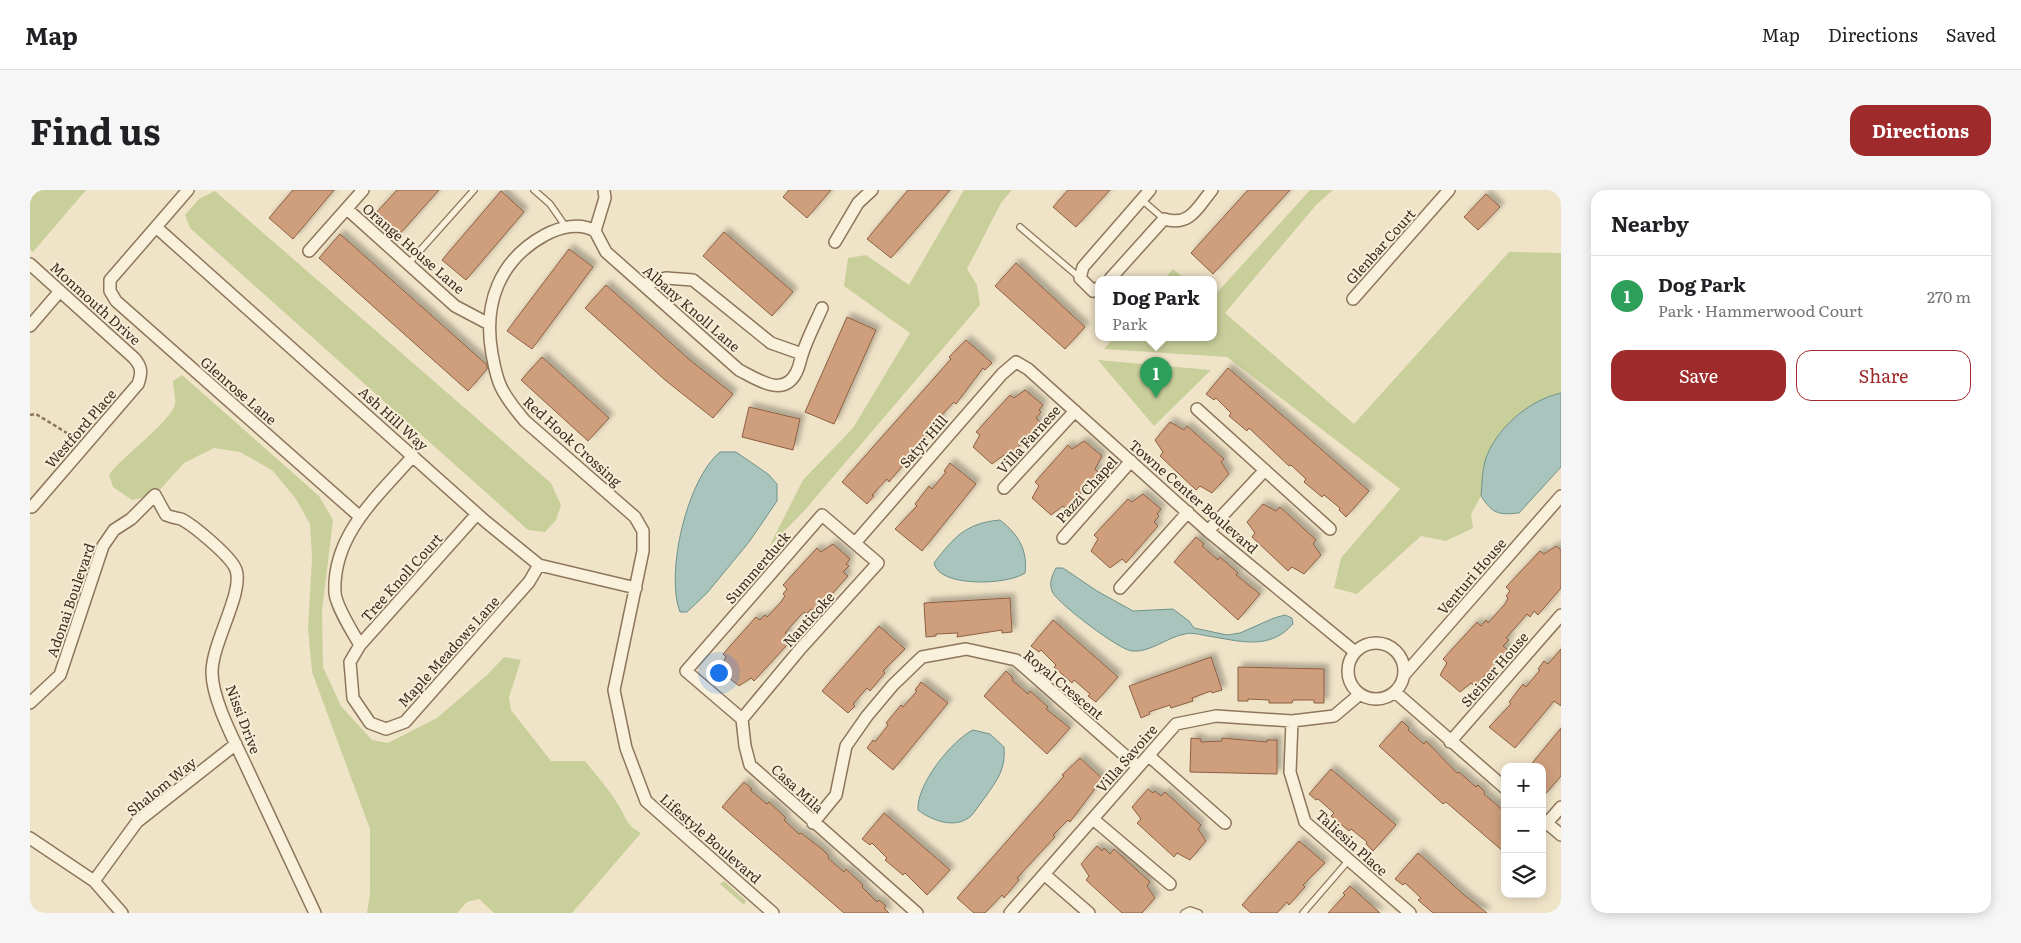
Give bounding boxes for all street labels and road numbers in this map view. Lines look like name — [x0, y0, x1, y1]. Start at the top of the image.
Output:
street label: Orange House Lane — [359, 198, 469, 298]
street label: Glenbar Court — [1341, 204, 1420, 288]
street label: Monmouth Drive — [46, 257, 146, 349]
street label: Albany Knoll Lane — [639, 260, 745, 356]
street label: Glenrose Lane — [197, 351, 281, 429]
street label: Ash Hill Way — [355, 381, 434, 455]
street label: Westford Place — [40, 384, 120, 472]
street label: Red Hook Crossing — [519, 391, 627, 491]
street label: Villa Farnese — [992, 400, 1064, 478]
street label: Satyr Hill — [894, 410, 952, 472]
street label: Towne Center Boulevard — [1125, 434, 1263, 558]
street label: Pazzi Chapel — [1051, 451, 1122, 527]
street label: Summerduck — [720, 526, 794, 608]
street label: Tree Knoll Court — [356, 528, 446, 626]
street label: Venturi House — [1432, 533, 1510, 619]
street label: Adonai Boulevard — [41, 540, 99, 660]
street label: Nanticoke — [778, 587, 838, 651]
street label: Maple Meadows Lane — [393, 591, 503, 711]
street label: Steiner House — [1456, 627, 1532, 711]
street label: Royal Crescent — [1020, 645, 1109, 724]
street label: Nissi Drive — [222, 681, 266, 757]
street label: Villa Savoire — [1091, 720, 1161, 796]
street label: Shalom Way — [122, 751, 201, 820]
street label: Casa Mila — [767, 759, 829, 817]
street label: Lifestyle Boulevard — [656, 788, 766, 888]
street label: Taliesin Place — [1311, 804, 1393, 880]

